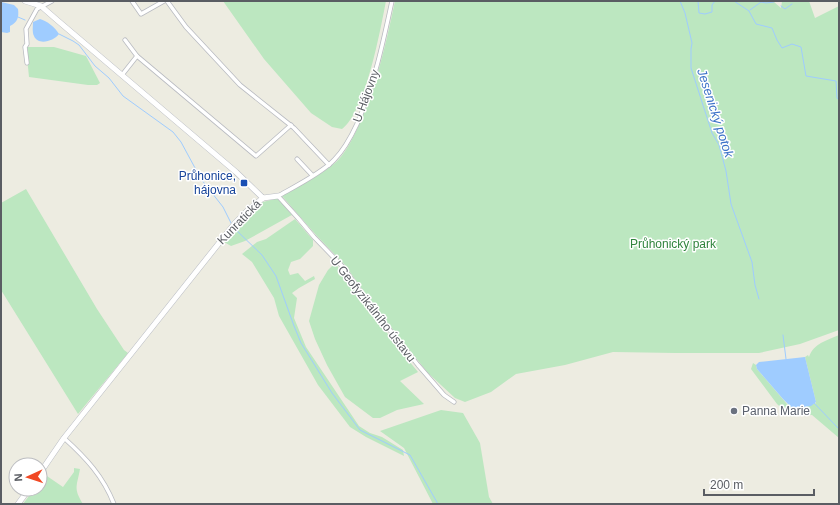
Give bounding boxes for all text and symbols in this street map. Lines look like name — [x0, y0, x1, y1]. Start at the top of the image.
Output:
water label: Jesenický potok — [694, 66, 737, 161]
street label: U Hájovny — [350, 68, 382, 124]
place label: Průhonice, hájovna — [179, 169, 236, 197]
marker: Průhonice, hájovna — [239, 178, 249, 188]
street label: Kunratická — [214, 197, 264, 247]
park label: Průhonický park — [630, 237, 717, 251]
street label: U Geofyzikálního ústavu — [327, 253, 419, 365]
place label: Panna Marie — [742, 404, 810, 418]
marker: Panna Marie — [729, 406, 739, 416]
north arrow — [8, 457, 48, 497]
scale bar — [704, 471, 814, 497]
text: N — [12, 473, 24, 482]
text: 200 m — [710, 478, 743, 492]

